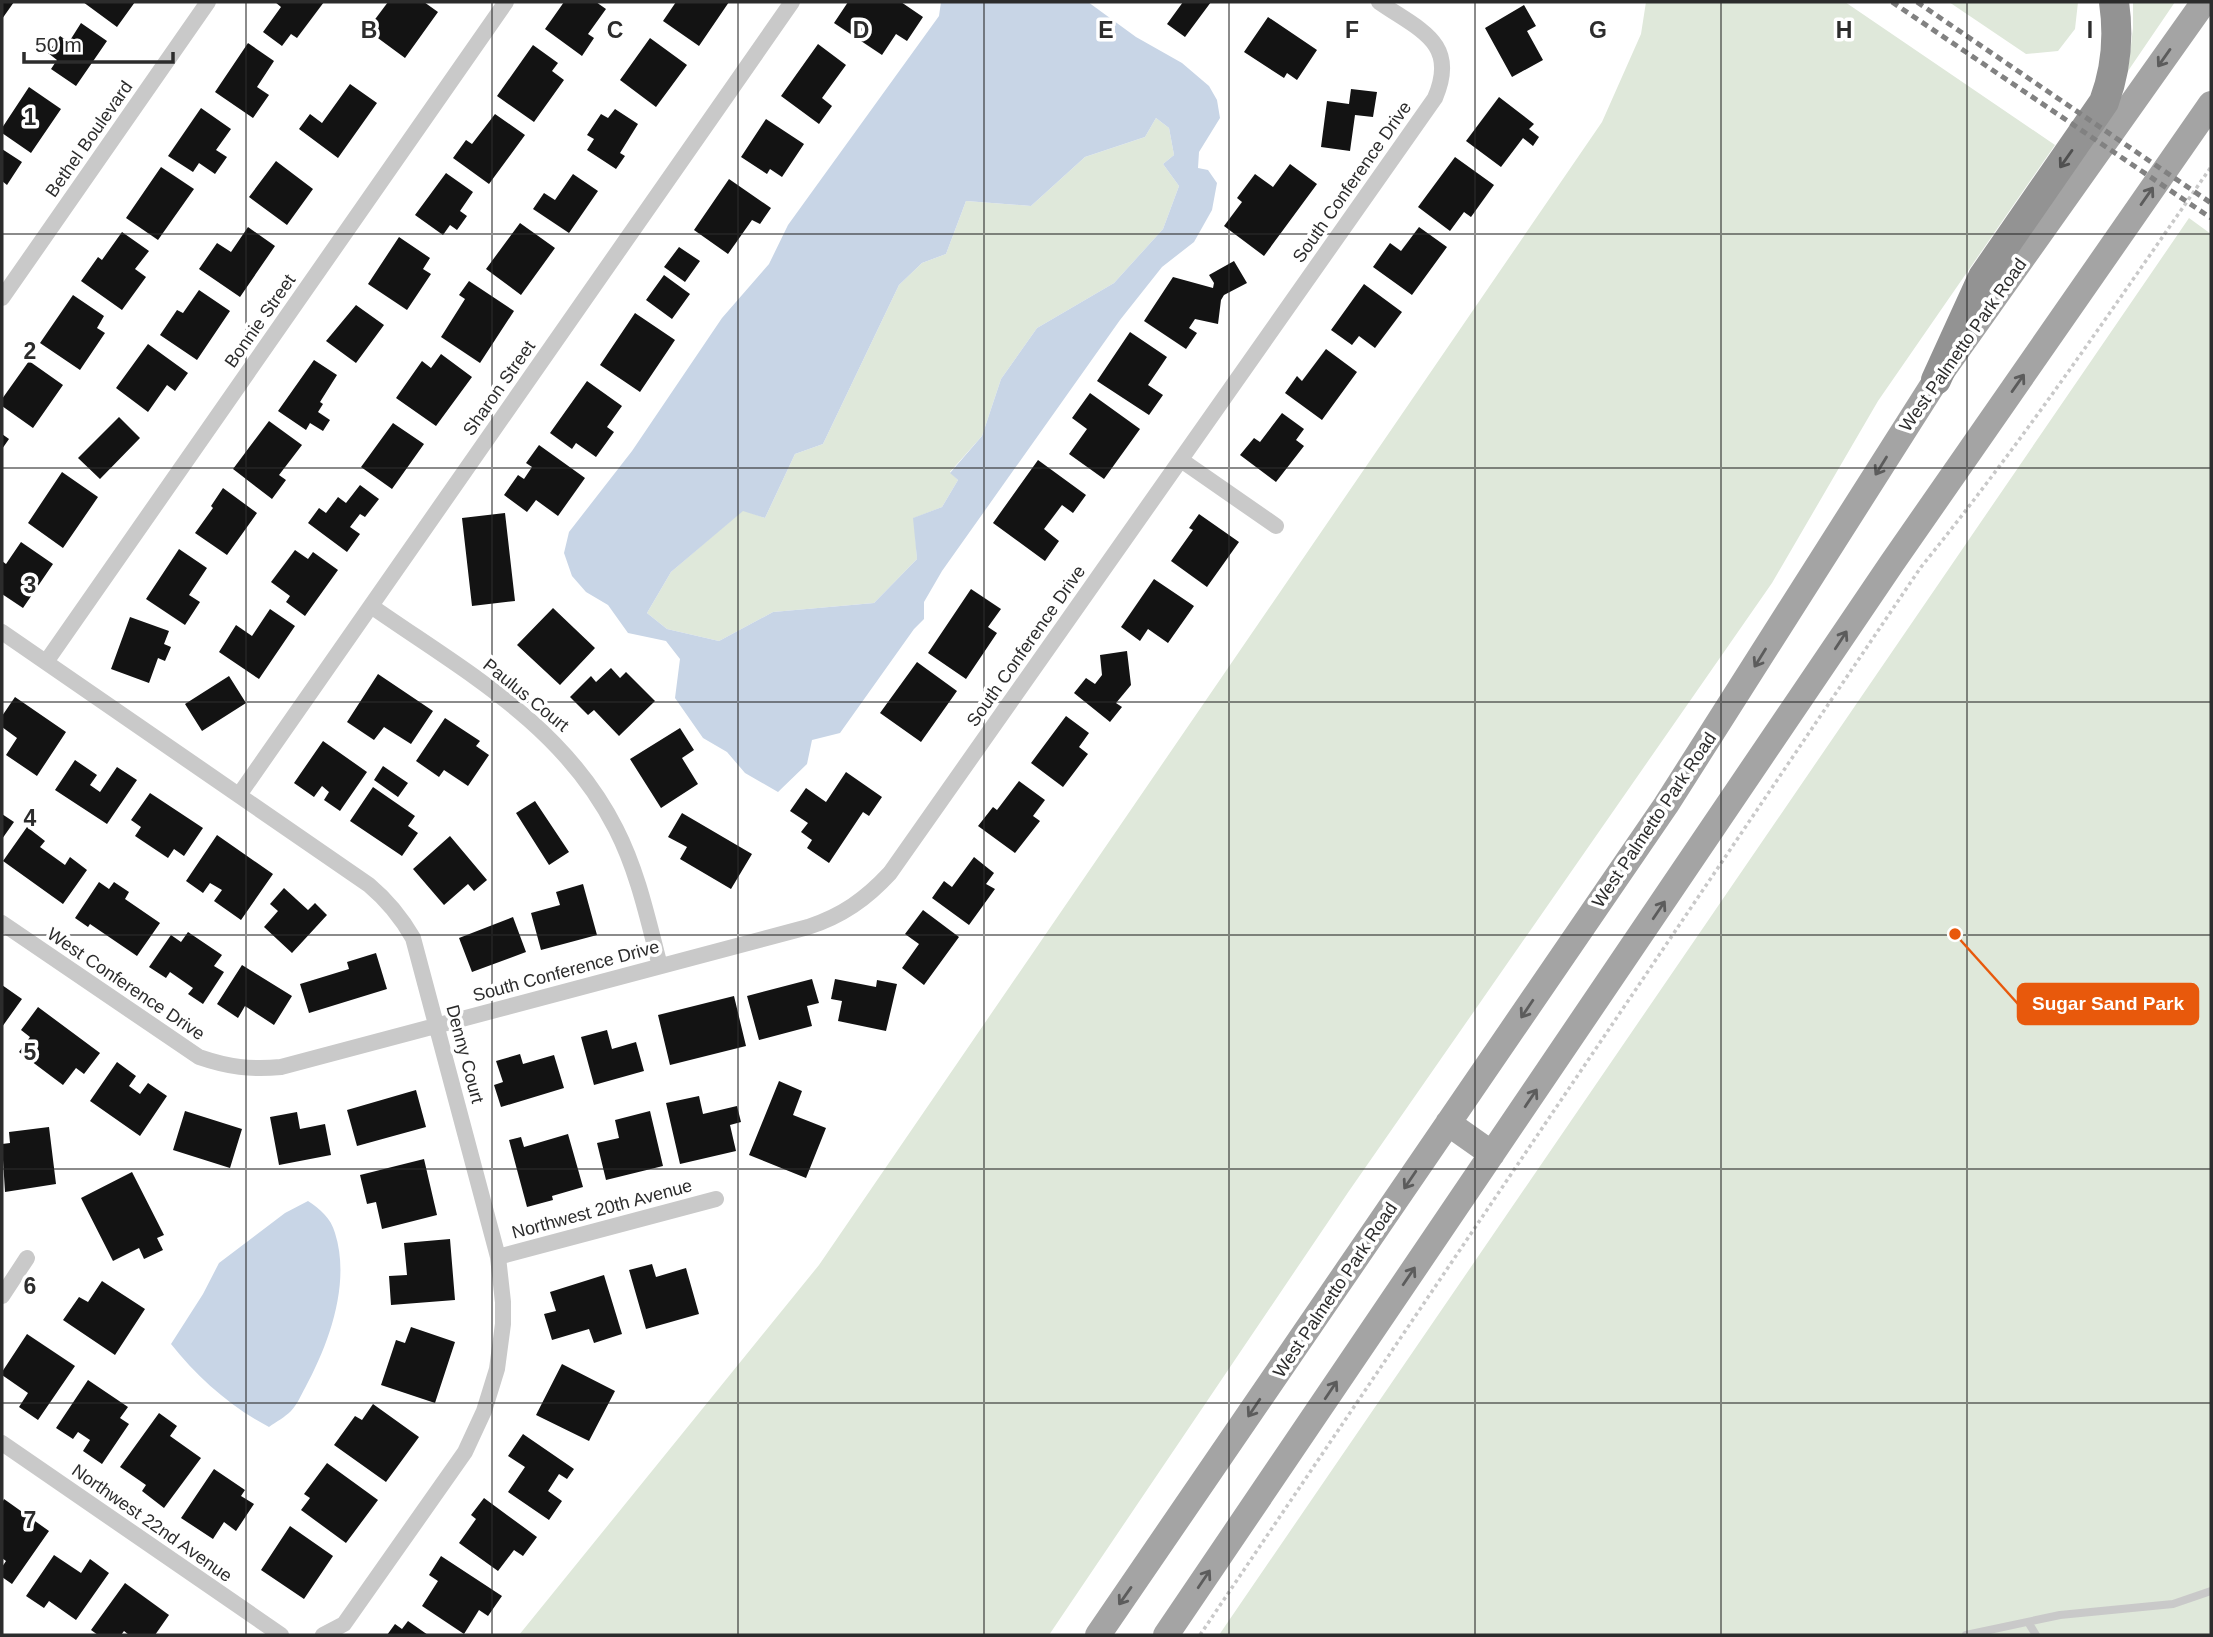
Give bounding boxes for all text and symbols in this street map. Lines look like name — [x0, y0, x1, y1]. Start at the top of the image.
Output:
text: B — [361, 17, 377, 43]
text: C — [607, 17, 623, 43]
text: D — [853, 17, 869, 43]
text: E — [1098, 17, 1114, 43]
text: F — [1345, 17, 1359, 43]
text: G — [1589, 17, 1607, 43]
text: H — [1836, 17, 1852, 43]
text: I — [2087, 17, 2093, 43]
scale bar — [24, 21, 173, 65]
text: 50 m — [35, 33, 82, 56]
one-way arrow — [2157, 48, 2171, 67]
street label: Bethel Boulevard — [41, 77, 137, 201]
street label: South Conference Drive — [1289, 98, 1415, 266]
text: 1 — [24, 104, 37, 130]
one-way arrow — [2059, 149, 2073, 168]
one-way arrow — [2140, 187, 2154, 206]
street label: West Palmetto Park Road — [1896, 255, 2030, 435]
street label: Bonnie Street — [221, 271, 299, 371]
street label: Sharon Street — [459, 337, 539, 439]
text: 2 — [24, 338, 36, 364]
one-way arrow — [2011, 374, 2025, 393]
one-way arrow — [1874, 456, 1889, 475]
street label: South Conference Drive — [963, 562, 1089, 730]
text: 3 — [24, 572, 36, 598]
one-way arrow — [1834, 631, 1848, 650]
one-way arrow — [1752, 648, 1767, 667]
street label: Paulus Court — [479, 654, 573, 736]
street label: West Palmetto Park Road — [1588, 729, 1720, 911]
text: 4 — [24, 805, 37, 831]
one-way arrow — [1652, 900, 1666, 920]
street label: West Conference Drive — [43, 924, 209, 1044]
street label: South Conference Drive — [471, 936, 661, 1006]
callout: Sugar Sand Park — [2018, 984, 2198, 1024]
text: Sugar Sand Park — [2032, 993, 2184, 1014]
one-way arrow — [1520, 998, 1534, 1018]
street label: Denny Court — [442, 1003, 488, 1105]
text: 5 — [24, 1039, 37, 1065]
one-way arrow — [1524, 1089, 1538, 1108]
one-way arrow — [1403, 1170, 1417, 1189]
street label: Northwest 20th Avenue — [510, 1175, 694, 1243]
street label: West Palmetto Park Road — [1269, 1199, 1401, 1381]
one-way arrow — [1402, 1267, 1416, 1286]
text: 6 — [24, 1273, 36, 1299]
one-way arrow — [1324, 1381, 1338, 1400]
one-way arrow — [1247, 1398, 1261, 1418]
street label: Northwest 22nd Avenue — [68, 1460, 236, 1586]
text: 7 — [24, 1507, 36, 1533]
one-way arrow — [1197, 1570, 1211, 1589]
one-way arrow — [1118, 1585, 1132, 1605]

